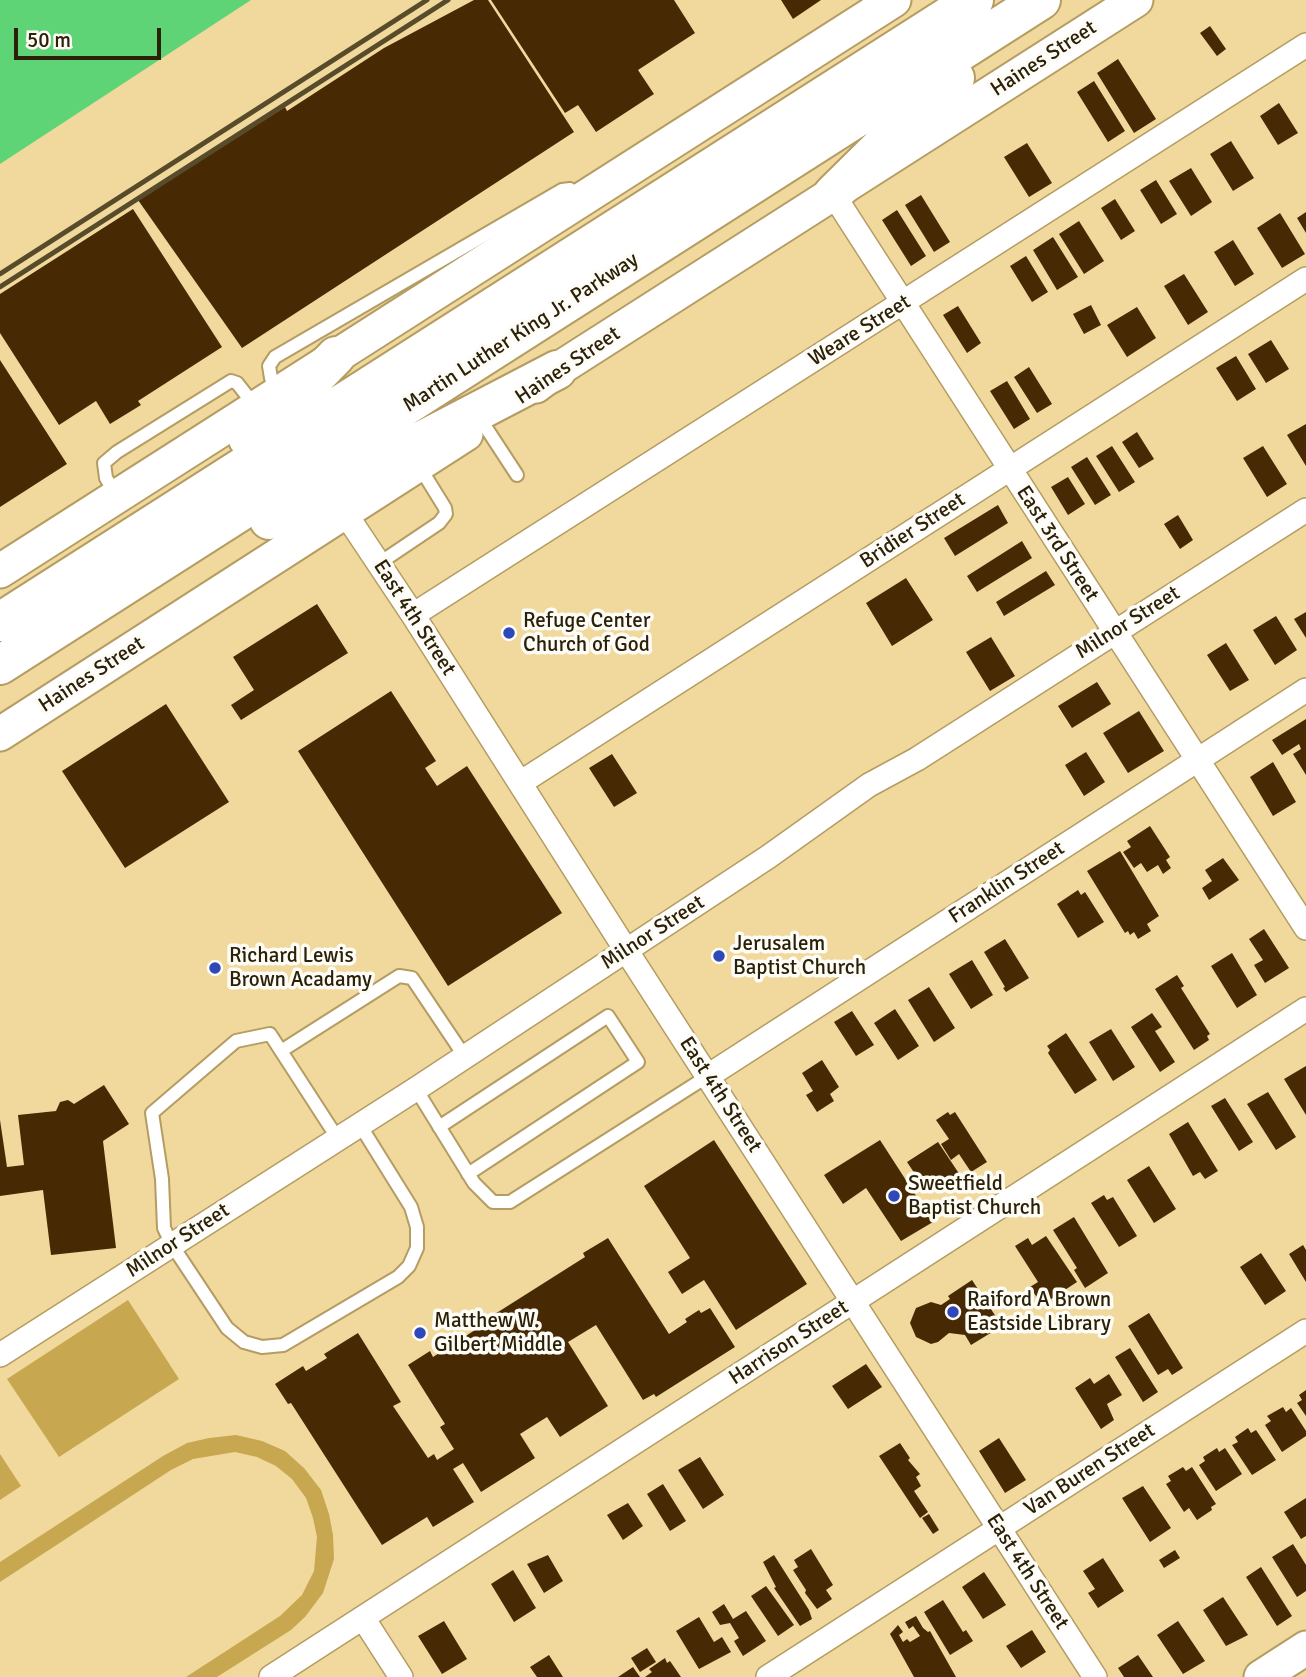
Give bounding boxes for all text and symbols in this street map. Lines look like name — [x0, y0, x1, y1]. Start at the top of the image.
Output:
scale bar — [18, 14, 164, 58]
street label: Haines Street — [986, 15, 1102, 103]
text: 50 m — [27, 27, 71, 53]
street label: Martin Luther King Jr. Parkway — [399, 247, 643, 419]
street label: Weare Street — [804, 290, 916, 372]
street label: Haines Street — [511, 322, 625, 410]
street label: East 3rd Street — [1010, 481, 1104, 607]
street label: Bridier Street — [856, 488, 970, 574]
street label: East 4th Street — [367, 555, 461, 681]
street label: Milnor Street — [1071, 581, 1185, 665]
place label: Refuge Center Church of God — [523, 608, 650, 658]
marker: Refuge Center Church of God — [501, 625, 517, 641]
street label: Haines Street — [34, 631, 150, 719]
street label: Franklin Street — [944, 836, 1070, 930]
street label: Milnor Street — [597, 890, 709, 976]
place label: Jerusalem Baptist Church — [733, 931, 866, 981]
place label: Richard Lewis Brown Acadamy — [229, 943, 372, 993]
marker: Jerusalem Baptist Church — [711, 948, 727, 964]
marker: Richard Lewis Brown Acadamy — [207, 960, 223, 976]
street label: East 4th Street — [673, 1032, 767, 1158]
place label: Sweetfield Baptist Church — [908, 1171, 1041, 1221]
marker: Sweetfield Baptist Church — [886, 1188, 902, 1204]
street label: Milnor Street — [122, 1198, 234, 1284]
place label: Raiford A Brown Eastside Library — [967, 1287, 1111, 1337]
street label: Harrison Street — [725, 1295, 853, 1391]
marker: Raiford A Brown Eastside Library — [945, 1304, 961, 1320]
place label: Matthew W. Gilbert Middle — [434, 1308, 562, 1358]
marker: Matthew W. Gilbert Middle — [412, 1325, 428, 1341]
street label: Van Buren Street — [1020, 1418, 1160, 1522]
street label: East 4th Street — [980, 1509, 1074, 1635]

